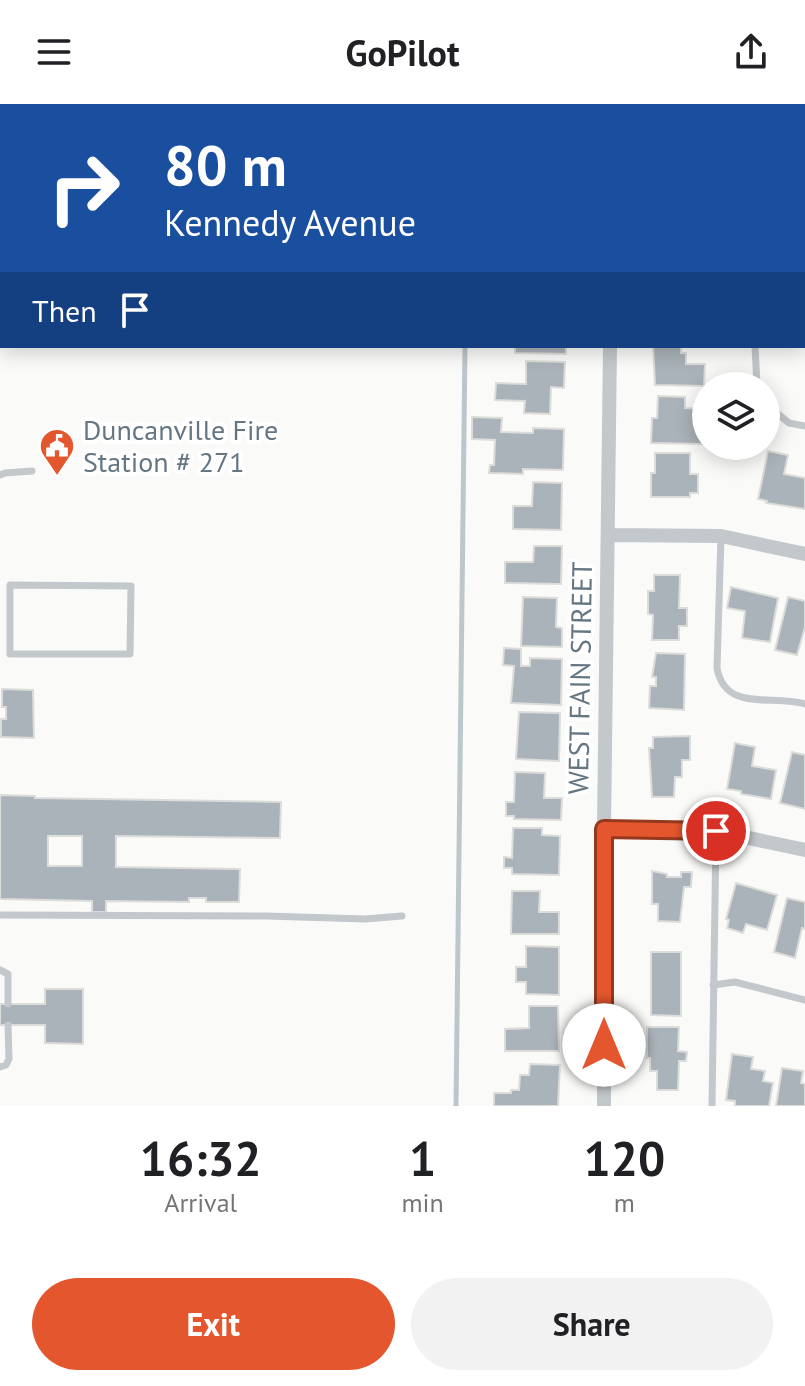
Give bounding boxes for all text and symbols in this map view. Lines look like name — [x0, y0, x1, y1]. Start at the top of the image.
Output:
text: GoPilot — [345, 29, 460, 76]
icon: menu — [32, 30, 76, 74]
icon: share — [729, 30, 773, 74]
text: 80 m — [164, 129, 287, 201]
icon: right — [32, 136, 136, 240]
text: Kennedy Avenue — [164, 199, 416, 246]
icon: arrive — [113, 288, 157, 332]
text: Then — [32, 291, 97, 330]
map controls — [692, 372, 780, 460]
button: layers — [692, 372, 780, 460]
place label: Duncanville Fire Station # 271 — [83, 411, 278, 480]
public building icon: Duncanville Fire Station # 271 — [38, 427, 76, 477]
street label: WEST FAIN STREET — [559, 561, 600, 795]
pin — [682, 797, 750, 865]
icon: arrive — [694, 809, 738, 853]
position arrow — [562, 1003, 646, 1087]
text: 16:32 — [140, 1127, 262, 1189]
text: 1 — [409, 1127, 436, 1189]
text: 120 — [584, 1127, 665, 1189]
text: Arrival — [164, 1186, 237, 1219]
text: min — [401, 1186, 444, 1219]
text: m — [614, 1186, 635, 1219]
button: Exit — [32, 1278, 395, 1370]
button: Share — [411, 1278, 773, 1370]

